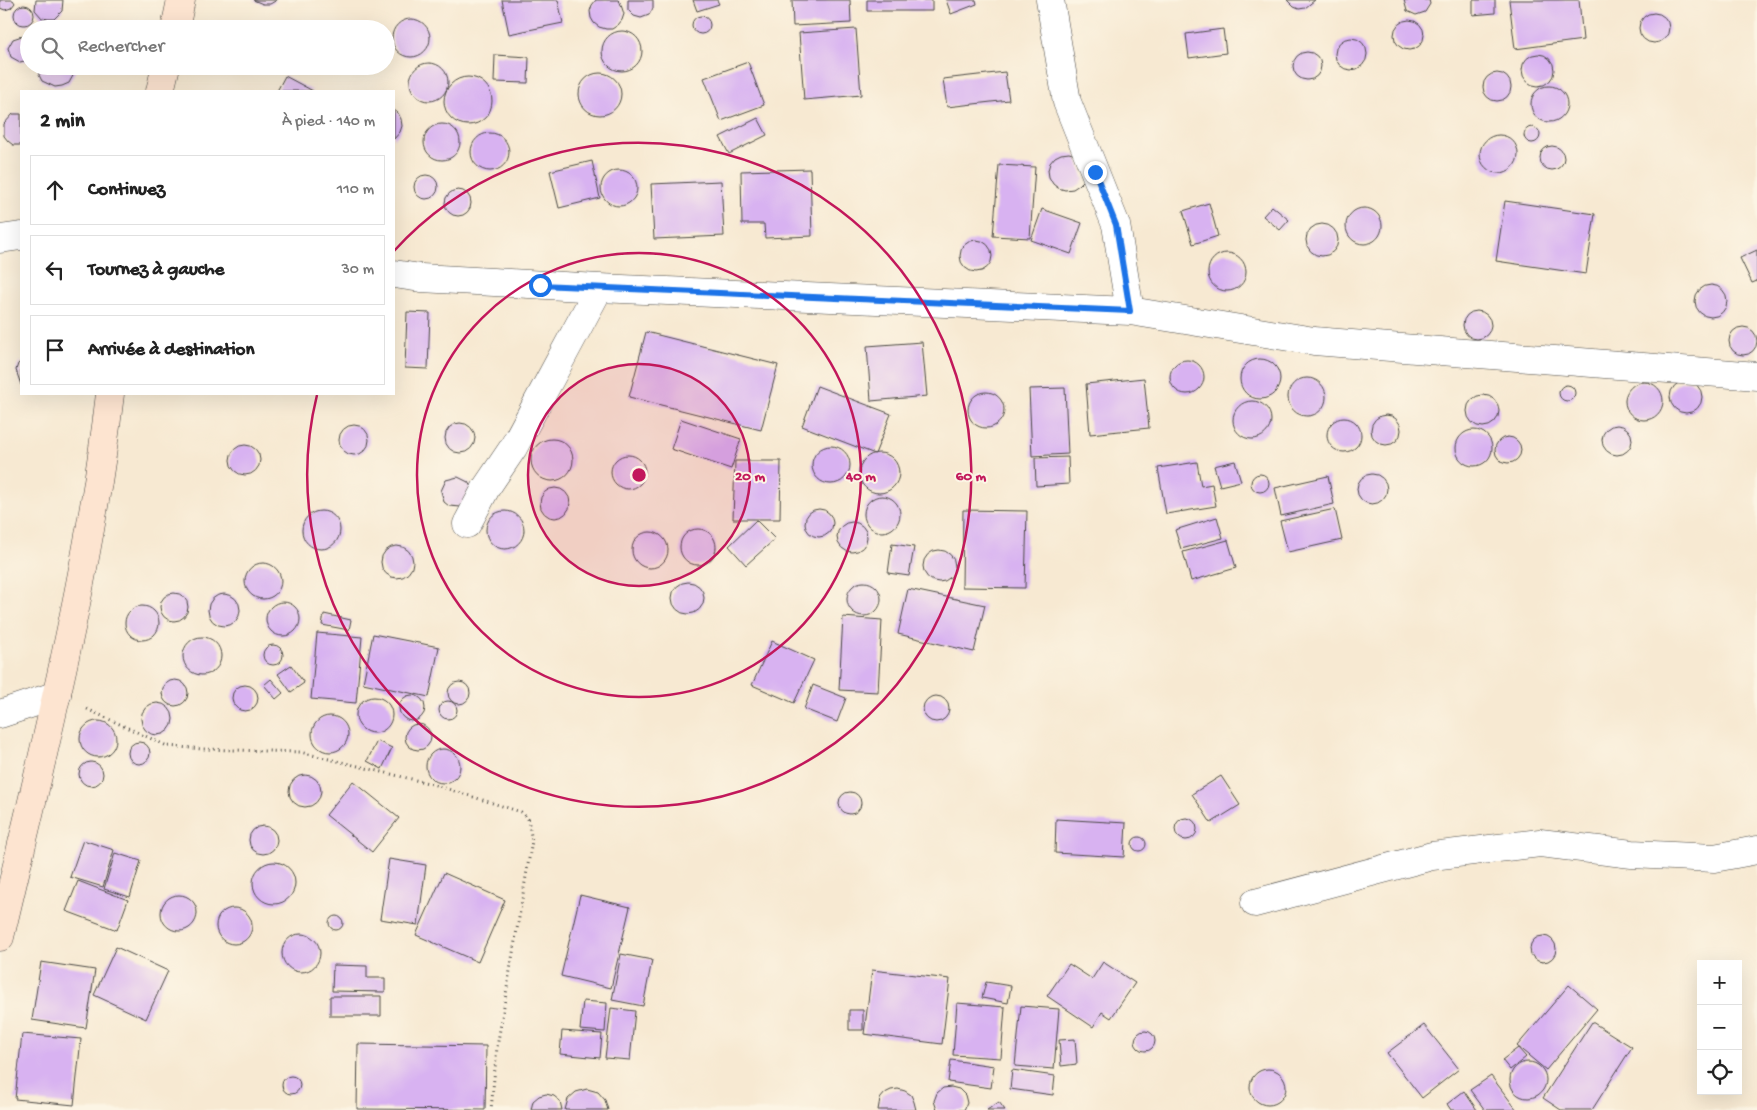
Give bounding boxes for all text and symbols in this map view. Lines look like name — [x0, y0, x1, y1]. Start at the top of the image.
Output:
search box — [20, 20, 395, 75]
icon: search — [38, 34, 66, 62]
text: Rechercher — [78, 36, 164, 59]
text: 2 min — [40, 110, 85, 135]
text: À pied · 140 m — [282, 113, 375, 132]
route end — [1084, 161, 1107, 184]
icon: ahead — [41, 176, 69, 204]
text: Continuez — [88, 179, 165, 202]
text: 110 m — [337, 181, 374, 200]
icon: left — [41, 256, 69, 284]
text: Tournez à gauche — [88, 259, 224, 282]
text: 30 m — [341, 261, 374, 280]
route start — [529, 274, 552, 297]
icon: arrive — [41, 336, 69, 364]
text: Arrivée à destination — [88, 339, 254, 362]
centre of rings — [630, 466, 648, 484]
text: 20 m — [735, 468, 765, 486]
text: 40 m — [845, 468, 876, 486]
text: 60 m — [956, 468, 987, 486]
map controls — [1697, 960, 1742, 1095]
button: + — [1697, 960, 1742, 1005]
button: − — [1697, 1005, 1742, 1050]
button: locate — [1697, 1050, 1742, 1095]

